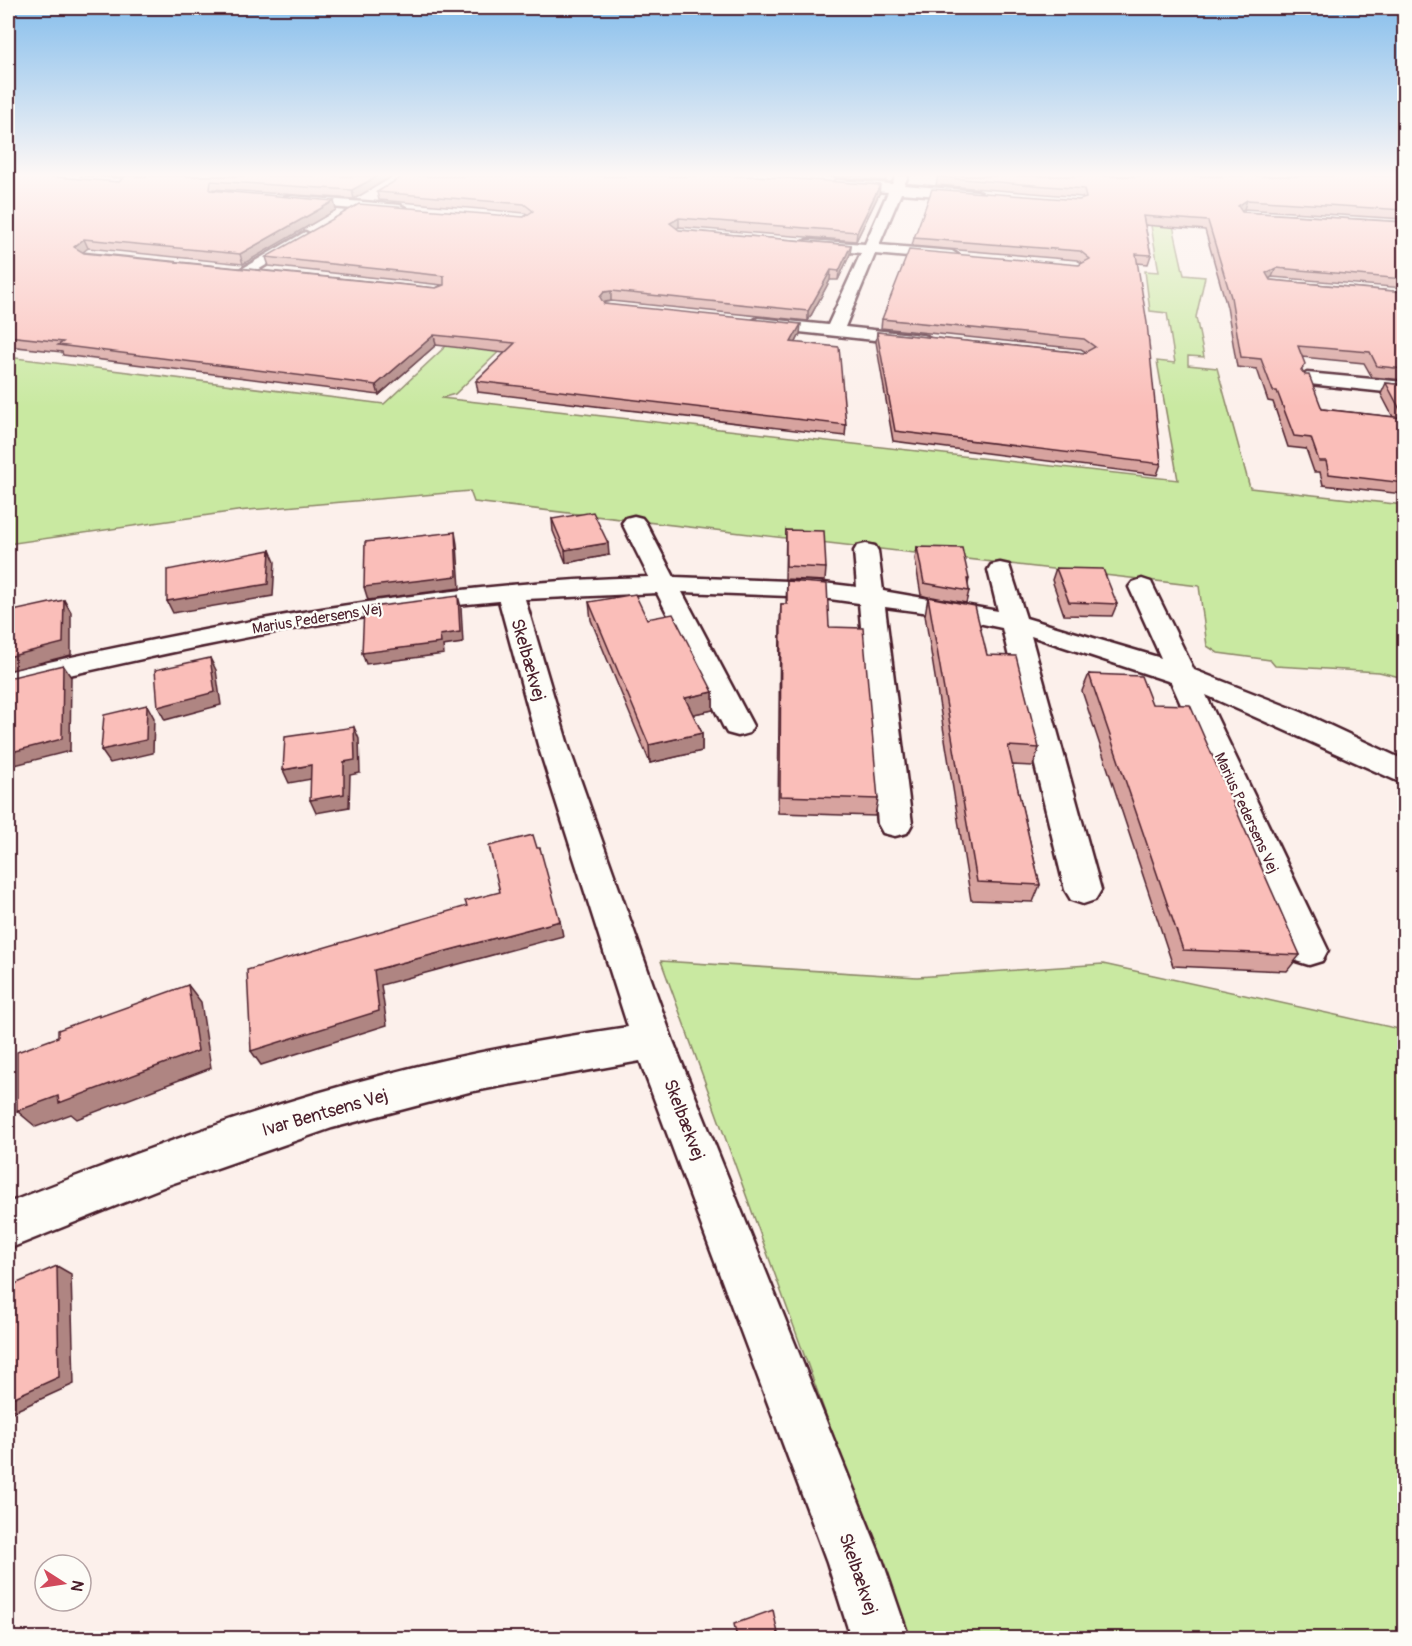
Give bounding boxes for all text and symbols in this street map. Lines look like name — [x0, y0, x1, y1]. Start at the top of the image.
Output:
street label: Marius Pedersens Vej — [251, 599, 383, 639]
street label: Skelbækvej — [505, 616, 551, 704]
street label: Marius Pedersens Vej — [1210, 750, 1282, 876]
street label: Skelbækvej — [658, 1076, 710, 1164]
street label: Ivar Bentsens Vej — [259, 1084, 391, 1142]
street label: Skelbækvej — [833, 1530, 883, 1618]
north arrow — [33, 1553, 93, 1613]
text: N — [66, 1579, 88, 1593]

